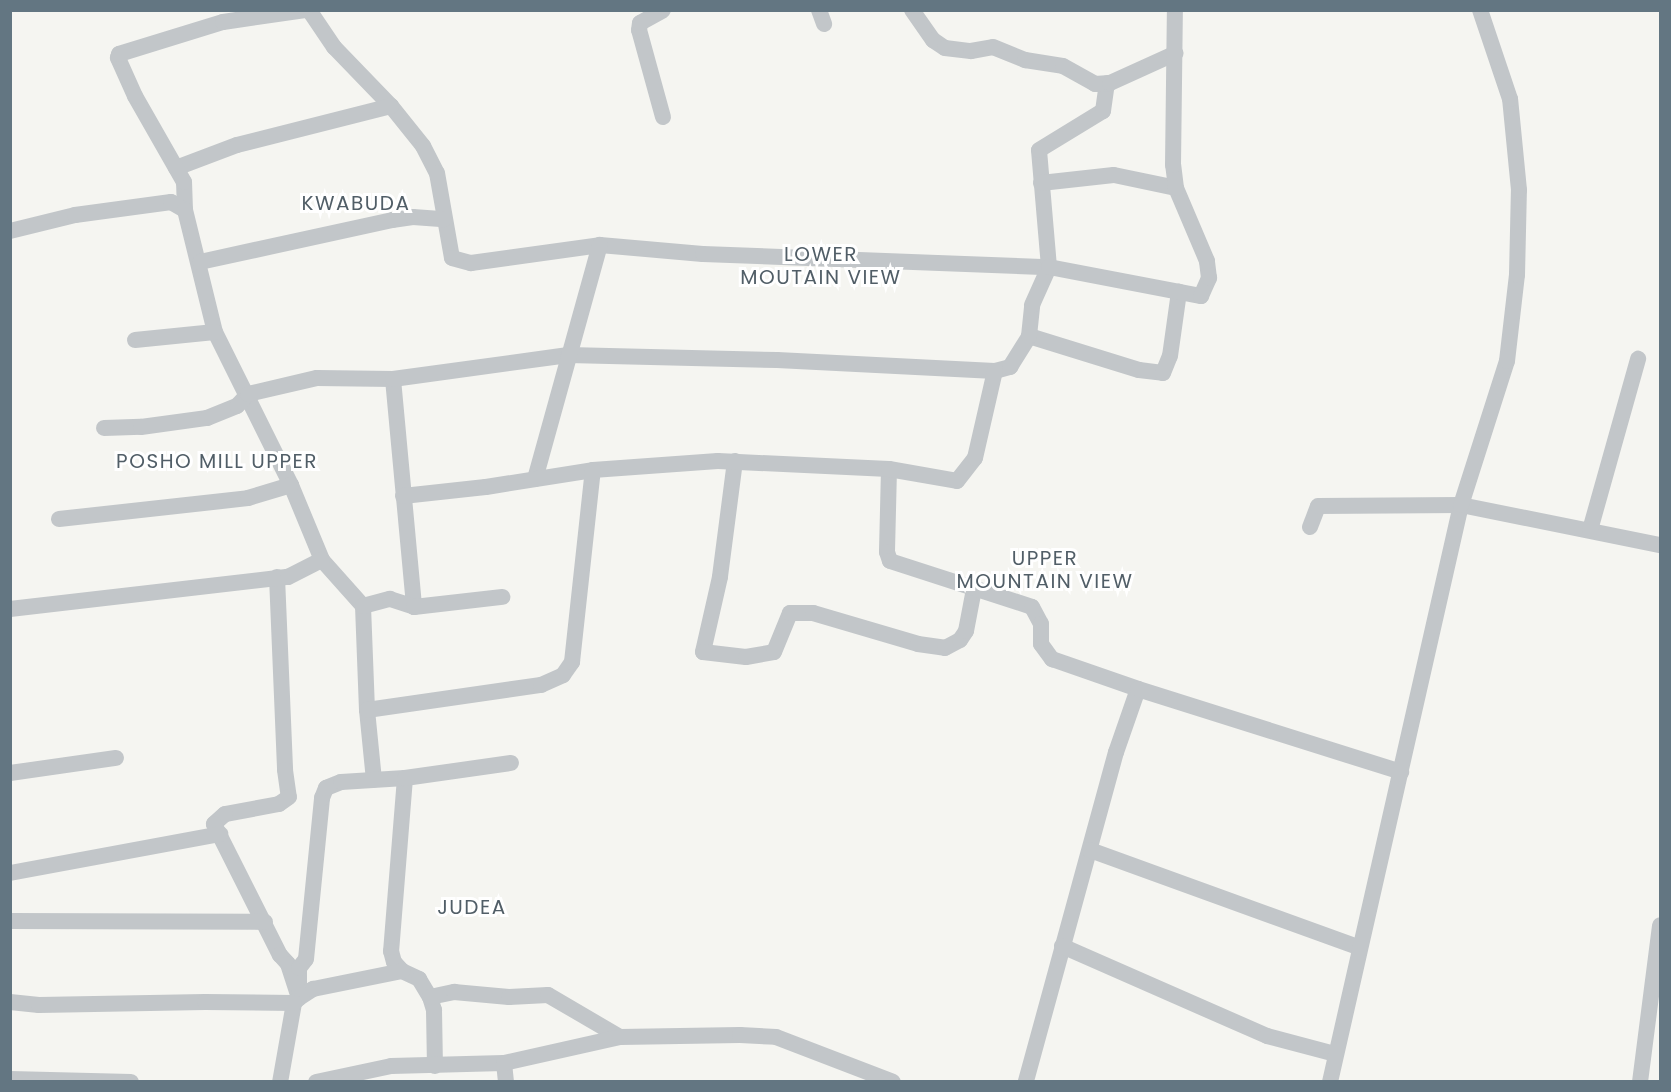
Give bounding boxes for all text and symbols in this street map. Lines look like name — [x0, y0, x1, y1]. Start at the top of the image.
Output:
district label: KWABUDA — [302, 191, 410, 215]
district label: LOWER MOUTAIN VIEW — [740, 243, 902, 290]
district label: POSHO MILL UPPER — [116, 449, 318, 473]
district label: UPPER MOUNTAIN VIEW — [957, 547, 1133, 594]
district label: JUDEA — [437, 895, 507, 919]

